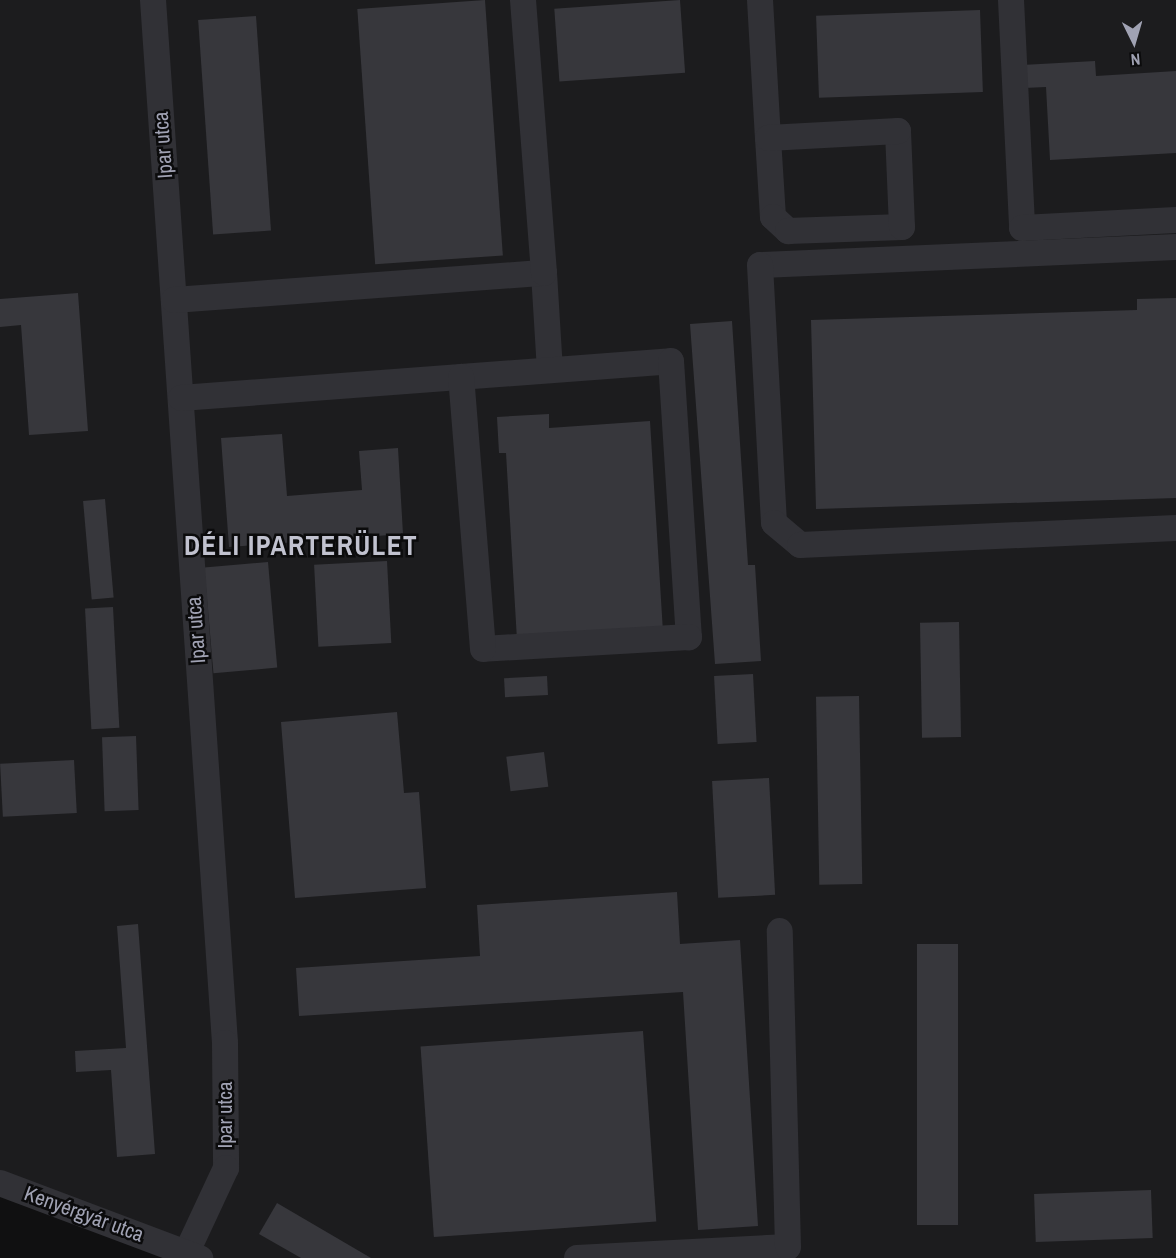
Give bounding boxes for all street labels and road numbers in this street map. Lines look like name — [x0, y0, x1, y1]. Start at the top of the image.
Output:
street label: Ipar utca — [148, 111, 178, 179]
street label: Ipar utca — [181, 596, 211, 664]
street label: Ipar utca — [212, 1081, 238, 1149]
street label: Kenyérgyár utca — [21, 1181, 147, 1247]

